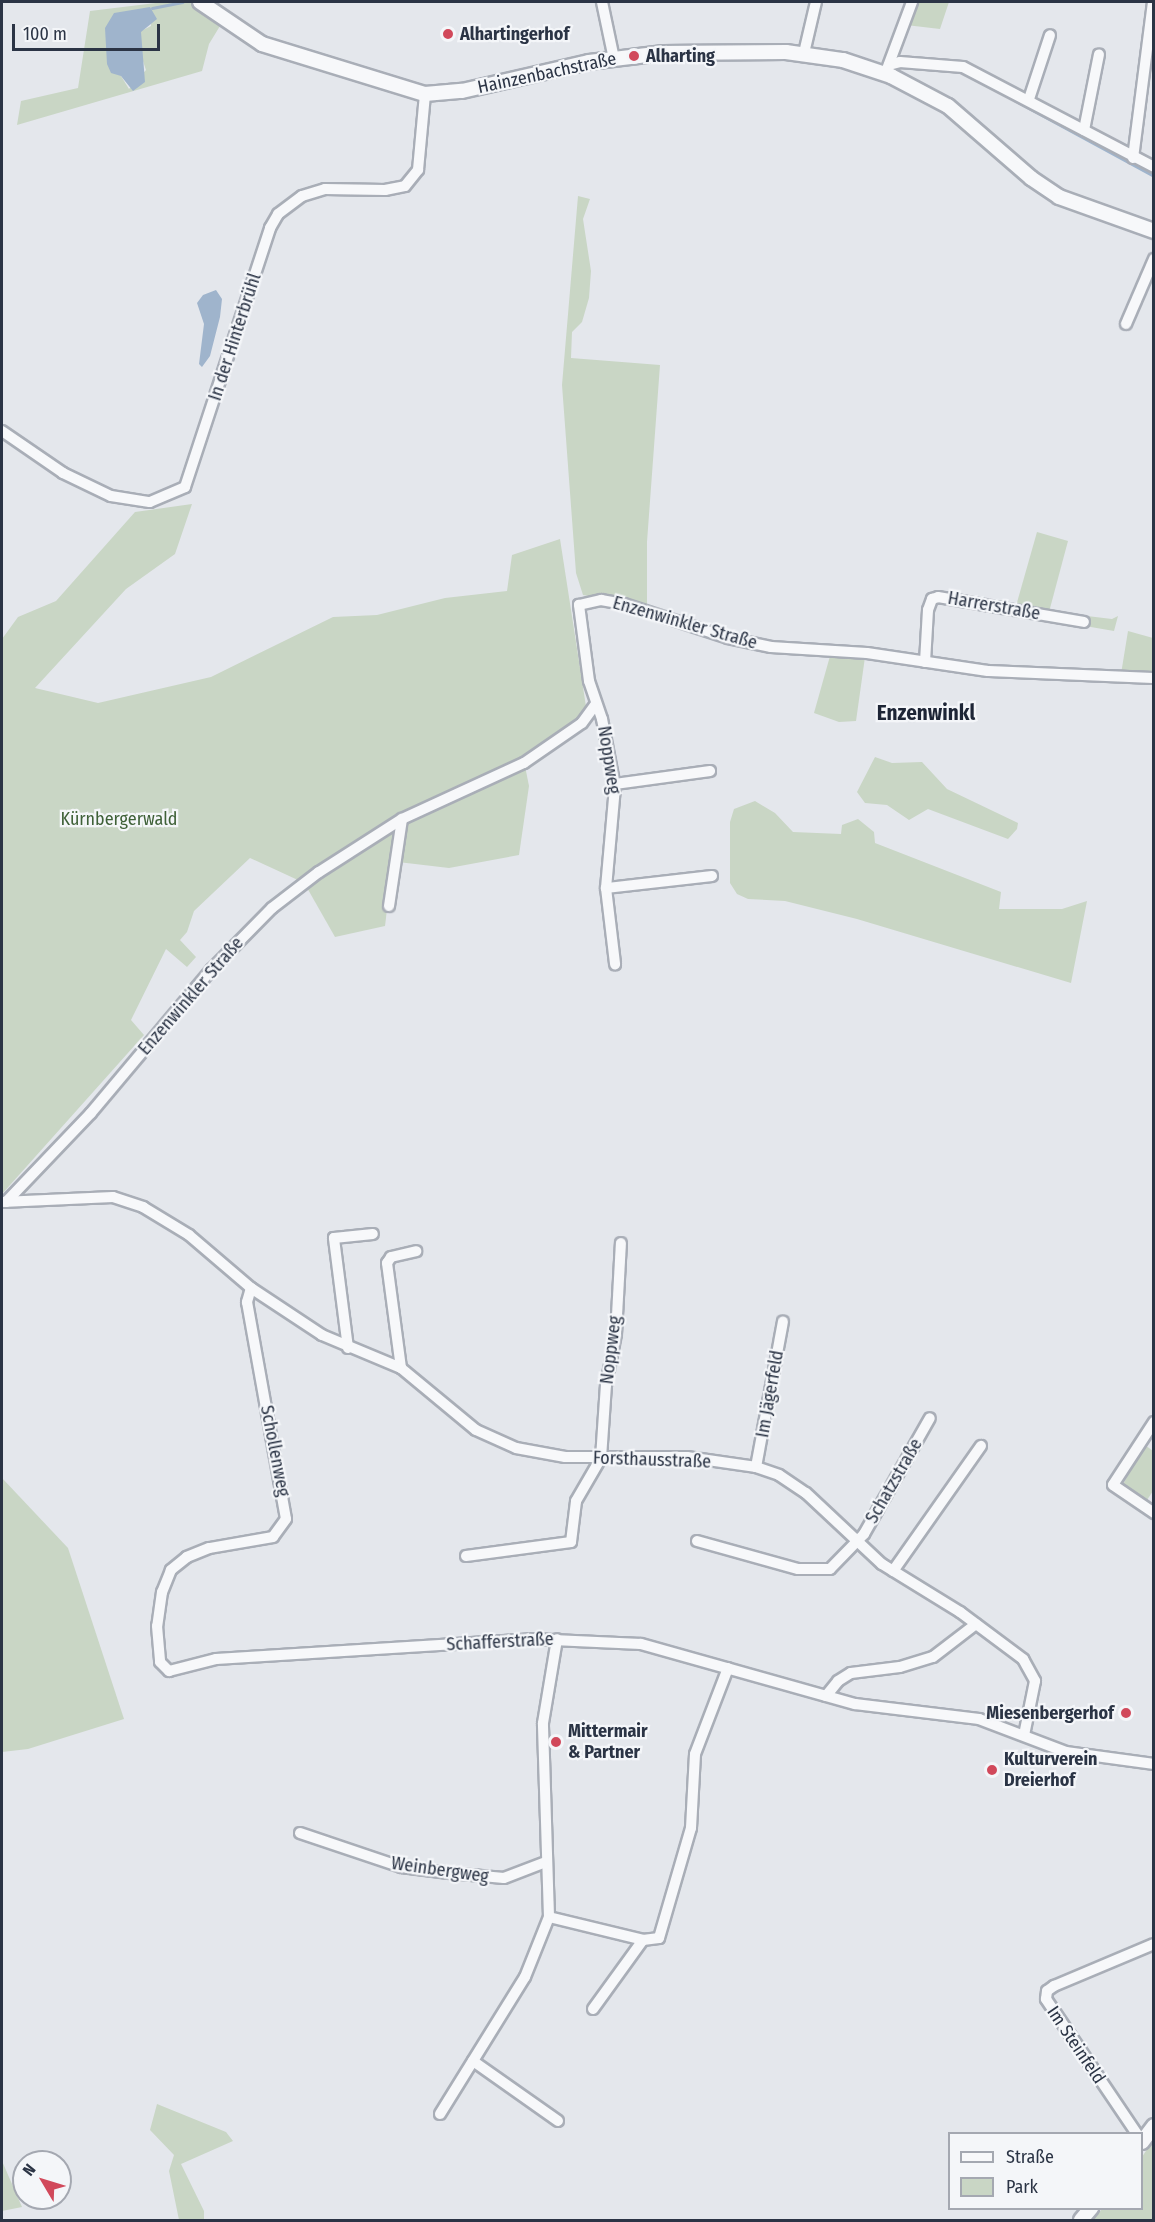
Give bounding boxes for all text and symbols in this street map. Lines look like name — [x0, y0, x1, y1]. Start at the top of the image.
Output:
scale bar — [15, 12, 164, 50]
text: 100 m — [23, 23, 67, 45]
place label: Alhartingerhof — [460, 23, 569, 45]
marker: Alhartingerhof — [441, 27, 455, 41]
place label: Alharting — [646, 45, 715, 67]
street label: Hainzenbachstraße — [476, 48, 618, 98]
marker: Alharting — [627, 49, 641, 63]
street label: In der Hinterbrühl — [204, 271, 266, 403]
street label: Harrerstraße — [946, 587, 1042, 625]
street label: Enzenwinkler Straße — [610, 592, 760, 654]
district label: Enzenwinkl — [877, 700, 975, 726]
street label: Noppweg — [593, 724, 625, 796]
park label: Kürnbergerwald — [61, 808, 177, 830]
street label: Enzenwinkler Straße — [134, 933, 248, 1059]
street label: Noppweg — [596, 1315, 626, 1385]
street label: Im Jägerfeld — [752, 1349, 788, 1439]
street label: Schollenweg — [256, 1404, 294, 1498]
street label: Schatzstraße — [861, 1435, 927, 1527]
street label: Forsthausstraße — [593, 1447, 711, 1473]
street label: Schafferstraße — [446, 1628, 554, 1656]
place label: Miesenbergerhof — [986, 1702, 1114, 1724]
marker: Miesenbergerhof — [1119, 1706, 1133, 1720]
place label: Mittermair & Partner — [568, 1721, 648, 1764]
marker: Mittermair & Partner — [549, 1735, 563, 1749]
place label: Kulturverein Dreierhof — [1004, 1749, 1097, 1792]
marker: Kulturverein Dreierhof — [985, 1763, 999, 1777]
street label: Weinbergweg — [390, 1852, 490, 1888]
street label: Im Steinfeld — [1042, 2002, 1110, 2088]
legend — [948, 2132, 1143, 2210]
text: Straße — [1006, 2146, 1054, 2168]
north arrow — [12, 2150, 72, 2210]
text: N — [19, 2160, 39, 2179]
text: Park — [1006, 2176, 1038, 2198]

